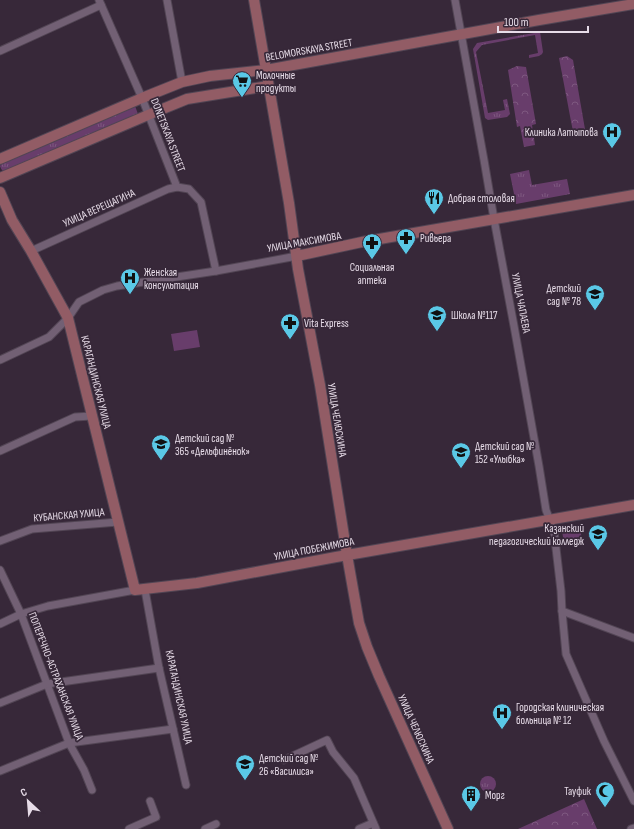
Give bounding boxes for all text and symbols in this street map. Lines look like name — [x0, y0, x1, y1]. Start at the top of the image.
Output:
scale bar — [498, 8, 588, 34]
text: 100 m — [504, 15, 529, 30]
street label: BELOMORSKAYA STREET — [265, 36, 354, 64]
place label: Молочные продукты — [256, 69, 296, 95]
supermarket icon: Молочные продукты — [231, 70, 253, 98]
street label: DONETSKAYA STREET — [148, 96, 188, 174]
hospital icon: Клиника Латыпова — [601, 121, 623, 149]
place label: Клиника Латыпова — [525, 126, 598, 139]
street label: УЛИЦА ВЕРЕЩАГИНА — [61, 186, 137, 230]
restaurant icon: Добрая столовая — [423, 187, 445, 215]
place label: Добрая столовая — [448, 192, 515, 205]
pharmacy icon: Ривьера — [395, 227, 417, 255]
street label: УЛИЦА МАКСИМОВА — [266, 229, 342, 255]
pharmacy icon: Социальная аптека — [361, 232, 383, 260]
place label: Ривьера — [420, 232, 451, 245]
place label: Социальная аптека — [350, 261, 394, 287]
place label: Женская консультация — [144, 266, 199, 292]
hospital icon: Женская консультация — [119, 267, 141, 295]
street label: УЛИЦА ЧАПАЕВА — [509, 272, 533, 334]
place label: Детский сад № 78 — [546, 282, 581, 308]
school or university icon: Детский сад № 78 — [584, 283, 606, 311]
school or university icon: Школа №117 — [426, 304, 448, 332]
place label: Школа №117 — [451, 309, 498, 322]
pharmacy icon: Vita Express — [279, 312, 301, 340]
place label: Vita Express — [304, 317, 349, 330]
street label: КАРАГАНДИНСКАЯ УЛИЦА — [78, 334, 114, 430]
street label: УЛИЦА ЧЕЛЮСКИНА — [325, 382, 349, 458]
place label: Детский сад № 365 «Дельфинёнок» — [175, 432, 250, 458]
school or university icon: Детский сад № 365 «Дельфинёнок» — [150, 433, 172, 461]
place label: Детский сад № 152 «Улыбка» — [475, 440, 534, 466]
school or university icon: Детский сад № 152 «Улыбка» — [450, 441, 472, 469]
street label: КУБАНСКАЯ УЛИЦА — [33, 505, 105, 525]
place label: Казанский педагогический колледж — [489, 522, 584, 548]
school or university icon: Казанский педагогический колледж — [587, 523, 609, 551]
street label: УЛИЦА ПОБЕЖИМОВА — [273, 535, 355, 563]
street label: ПОПЕРЕЧНО-АСТРАХАНСКАЯ УЛИЦА — [26, 610, 86, 742]
street label: КАРАГАНДИНСКАЯ УЛИЦА — [163, 649, 195, 745]
street label: УЛИЦА ЧЕЛЮСКИНА — [395, 692, 437, 766]
place label: Городская клиническая больница № 12 — [516, 701, 604, 727]
hospital icon: Городская клиническая больница № 12 — [491, 702, 513, 730]
place label: Детский сад № 26 «Василиса» — [259, 752, 318, 778]
school or university icon: Детский сад № 26 «Василиса» — [234, 753, 256, 781]
mosque icon: Тауфик — [594, 780, 616, 808]
north arrow — [8, 781, 48, 821]
building icon: Морг — [460, 784, 482, 812]
text: С — [18, 785, 30, 800]
place label: Тауфик — [564, 785, 592, 798]
place label: Морг — [485, 789, 505, 802]

